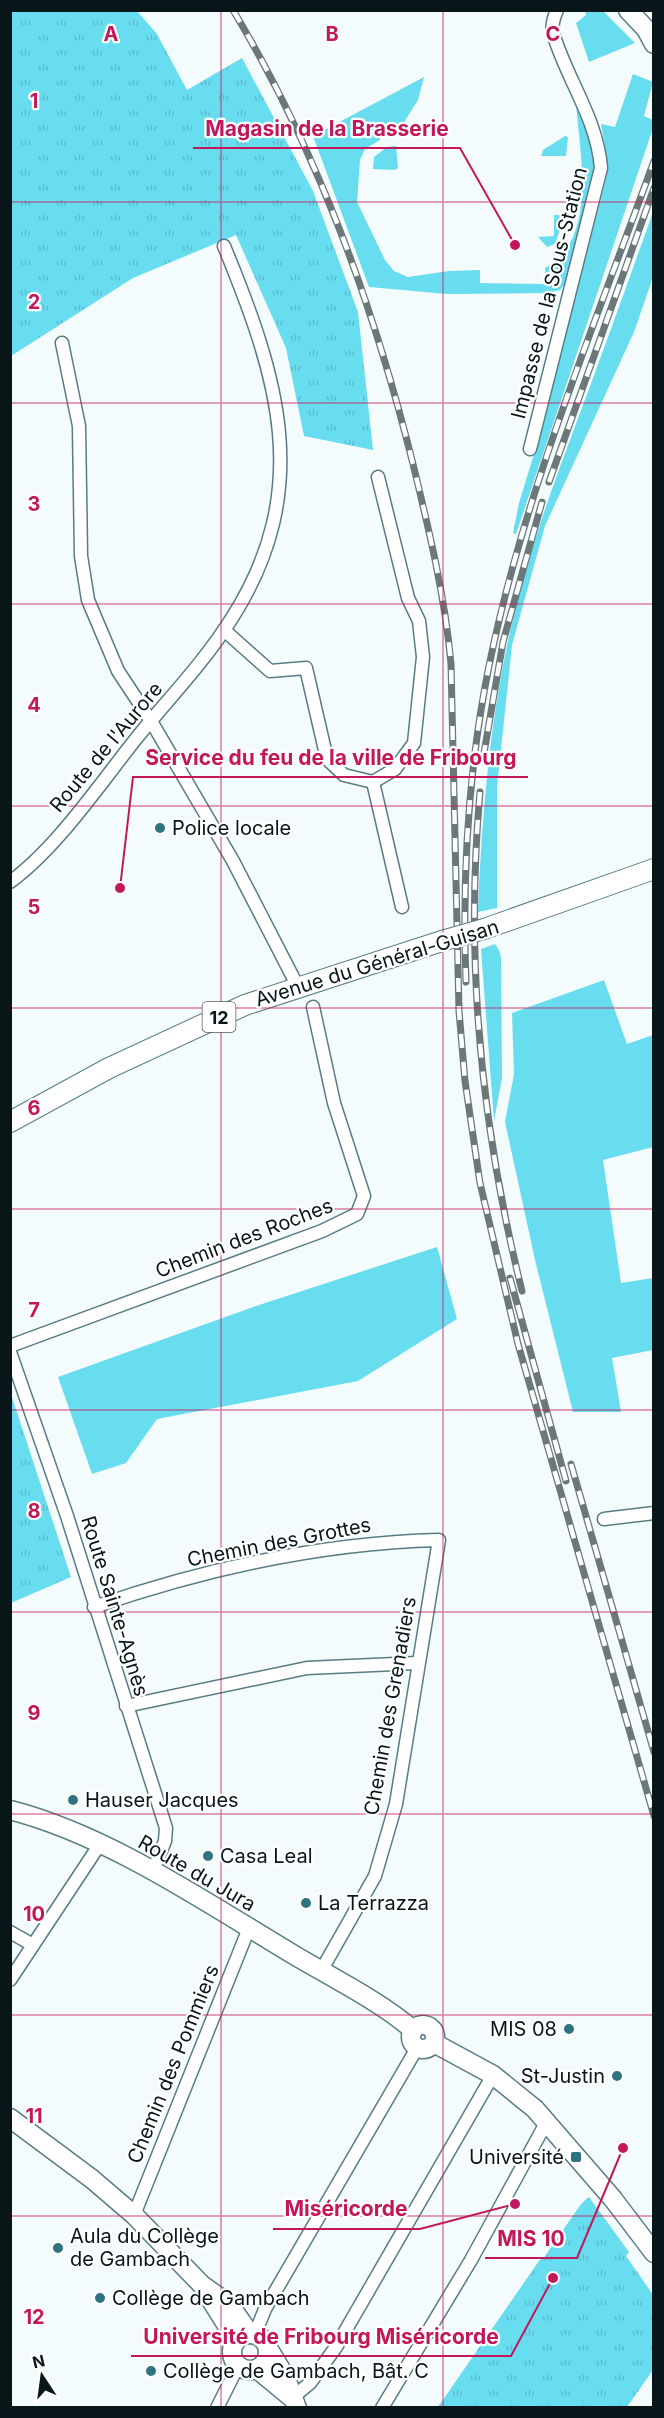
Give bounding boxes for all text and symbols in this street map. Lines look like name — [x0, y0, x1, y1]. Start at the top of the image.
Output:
text: A — [104, 22, 119, 46]
text: B — [325, 22, 339, 46]
text: C — [546, 22, 560, 46]
text: 1 — [30, 89, 38, 113]
callout: Magasin de la Brasserie — [193, 109, 460, 148]
text: Magasin de la Brasserie — [205, 116, 449, 141]
street label: Impasse de la Sous-Station — [506, 165, 592, 421]
text: 2 — [28, 290, 40, 314]
text: 3 — [28, 492, 40, 516]
street label: Route de l'Aurore — [45, 677, 167, 817]
text: 4 — [27, 693, 41, 717]
callout: Service du feu de la ville de Fribourg — [133, 738, 528, 777]
text: Service du feu de la ville de Fribourg — [145, 745, 517, 770]
place label: Police locale — [172, 816, 291, 840]
marker: Police locale — [153, 821, 167, 835]
text: 5 — [28, 895, 40, 919]
street label: Avenue du Général-Guisan — [252, 914, 502, 1012]
road number: 12 — [202, 1002, 236, 1032]
text: 6 — [28, 1096, 41, 1120]
street label: Chemin des Roches — [152, 1193, 336, 1283]
text: 7 — [28, 1298, 40, 1322]
text: 8 — [27, 1499, 41, 1523]
street label: Chemin des Grottes — [185, 1512, 373, 1572]
street label: Route Sainte-Agnès — [76, 1513, 154, 1699]
street label: Chemin des Grenadiers — [359, 1595, 421, 1817]
text: 9 — [28, 1701, 41, 1725]
place label: Hauser Jacques — [85, 1788, 239, 1812]
marker: Hauser Jacques — [66, 1793, 80, 1807]
street label: Route du Jura — [134, 1830, 260, 1916]
place label: Casa Leal — [220, 1844, 313, 1868]
marker: Casa Leal — [201, 1849, 215, 1863]
place label: La Terrazza — [318, 1891, 429, 1915]
marker: La Terrazza — [299, 1896, 313, 1910]
text: 10 — [23, 1902, 45, 1926]
street label: Chemin des Pommiers — [122, 1961, 224, 2167]
place label: MIS 08 — [490, 2017, 557, 2041]
marker: MIS 08 — [562, 2022, 576, 2036]
place label: St-Justin — [521, 2064, 605, 2088]
marker: St-Justin — [610, 2069, 624, 2083]
text: 11 — [25, 2104, 43, 2128]
place label: Université — [469, 2145, 564, 2169]
marker: Université — [569, 2150, 583, 2164]
callout: Miséricorde — [273, 2190, 420, 2229]
text: Miséricorde — [285, 2196, 407, 2221]
callout: MIS 10 — [485, 2219, 577, 2258]
place label: Aula du Collège de Gambach — [70, 2224, 219, 2271]
text: MIS 10 — [497, 2226, 565, 2251]
marker: Aula du Collège de Gambach — [51, 2241, 65, 2255]
place label: Collège de Gambach — [112, 2286, 310, 2310]
marker: Collège de Gambach — [93, 2291, 107, 2305]
text: 12 — [23, 2305, 45, 2329]
callout: Université de Fribourg Miséricorde — [131, 2317, 511, 2356]
text: Université de Fribourg Miséricorde — [143, 2324, 499, 2349]
north arrow — [12, 2346, 72, 2406]
text: N — [30, 2350, 47, 2373]
place label: Collège de Gambach, Bât. C — [163, 2359, 429, 2383]
marker: Collège de Gambach, Bât. C — [144, 2364, 158, 2378]

